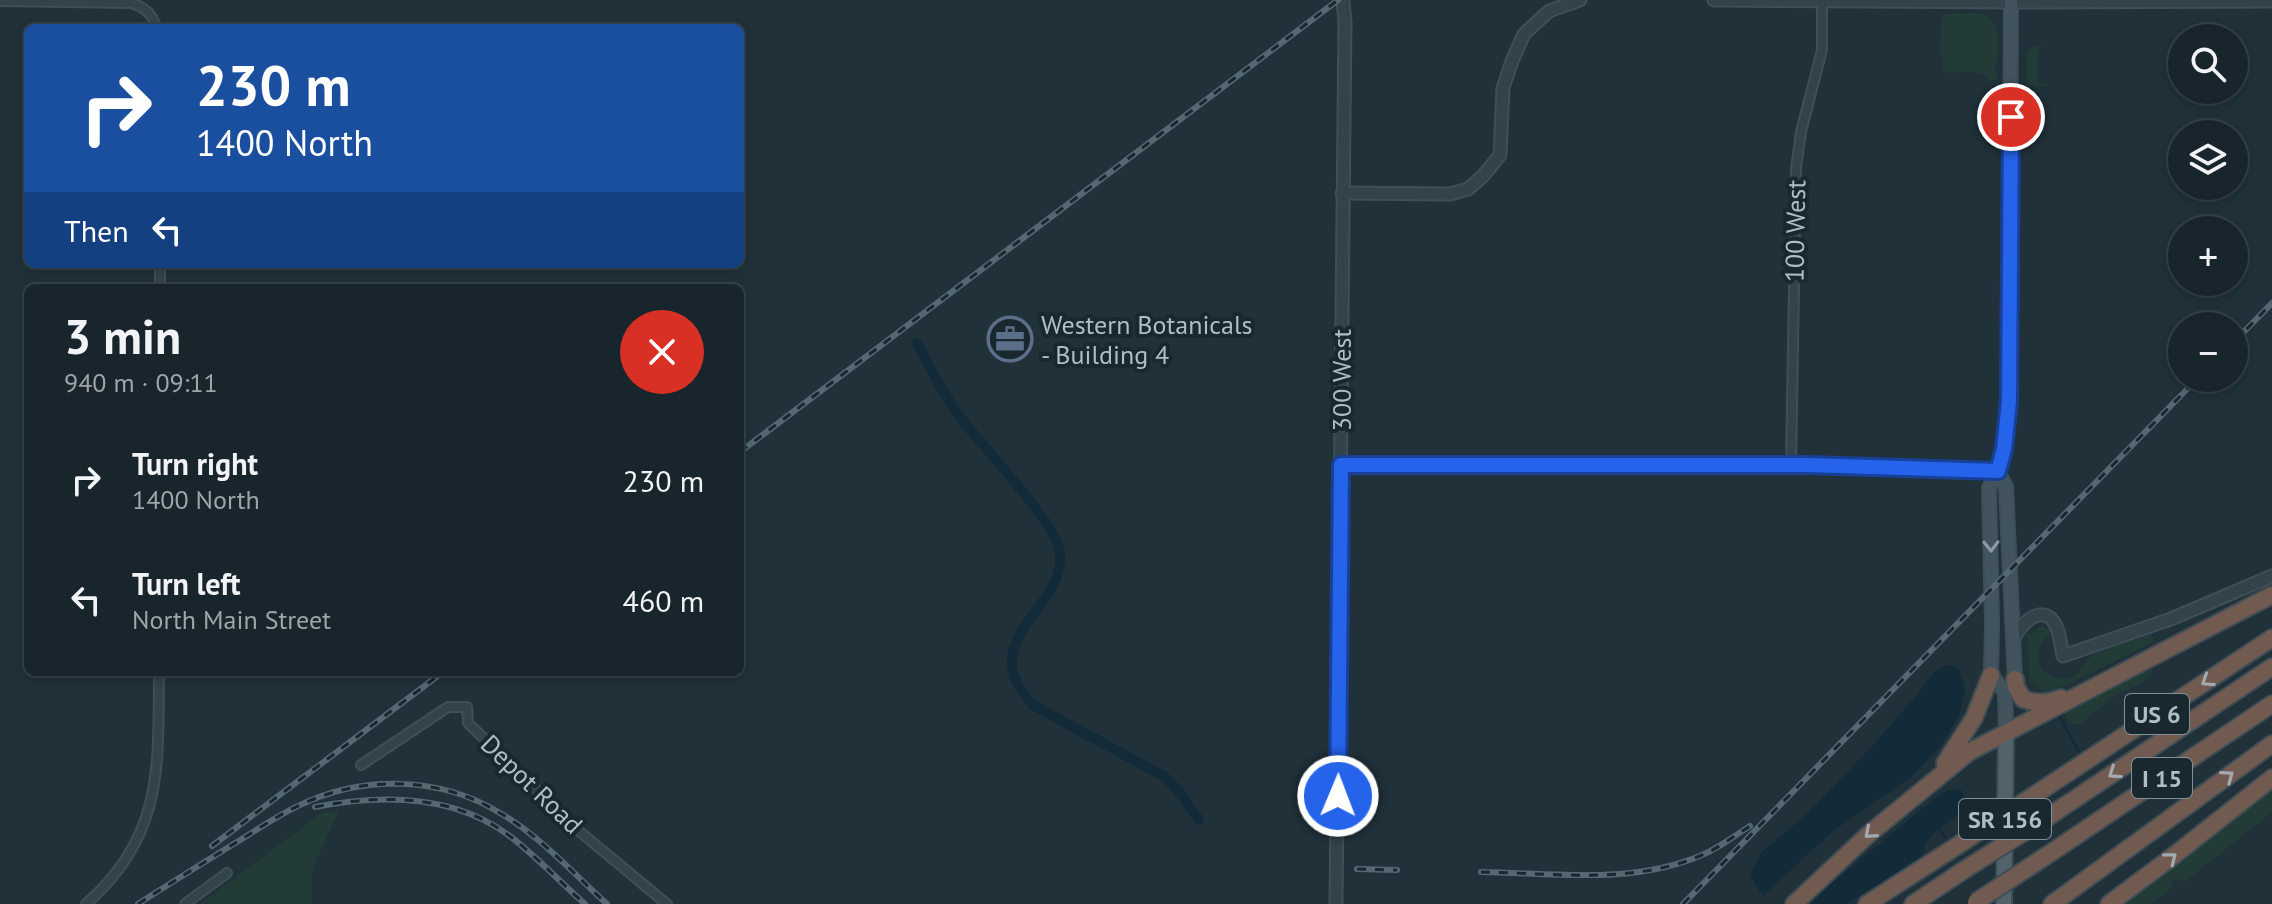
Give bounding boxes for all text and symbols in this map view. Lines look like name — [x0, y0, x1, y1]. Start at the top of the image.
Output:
map controls — [2168, 24, 2248, 392]
button: search — [2168, 24, 2248, 104]
text: 230 m — [196, 49, 351, 121]
icon: right — [64, 56, 168, 160]
pin — [1977, 83, 2045, 151]
icon: arrive — [1989, 95, 2033, 139]
text: 1400 North — [196, 119, 373, 166]
button: layers — [2168, 120, 2248, 200]
street label: 100 West — [1778, 179, 1812, 282]
icon: left — [145, 208, 189, 252]
text: Then — [64, 211, 129, 250]
button: + — [2168, 216, 2248, 296]
text: 3 min — [64, 305, 181, 367]
place label: Western Botanicals - Building 4 — [1041, 308, 1253, 371]
button: close — [620, 310, 704, 394]
button: − — [2168, 312, 2248, 392]
office icon: Western Botanicals - Building 4 — [986, 315, 1034, 363]
street label: 300 West — [1325, 329, 1358, 431]
text: 940 m · 09:11 — [64, 366, 218, 399]
text: Turn right — [132, 444, 258, 483]
icon: right — [64, 458, 108, 502]
text: 230 m — [623, 461, 704, 500]
text: 1400 North — [132, 483, 260, 516]
one-way arrow — [1982, 540, 2000, 553]
text: Turn left — [132, 564, 240, 603]
icon: left — [64, 578, 108, 622]
text: 460 m — [623, 581, 704, 620]
text: North Main Street — [132, 603, 331, 636]
one-way arrow — [2201, 672, 2216, 687]
road number: US 6 — [2125, 694, 2189, 734]
street label: Depot Road — [474, 727, 590, 841]
position arrow — [1296, 754, 1380, 838]
road number: I 15 — [2132, 758, 2192, 798]
one-way arrow — [2109, 763, 2123, 778]
one-way arrow — [2219, 771, 2234, 785]
road number: SR 156 — [1959, 799, 2051, 839]
one-way arrow — [1864, 824, 1879, 838]
one-way arrow — [2163, 853, 2177, 867]

